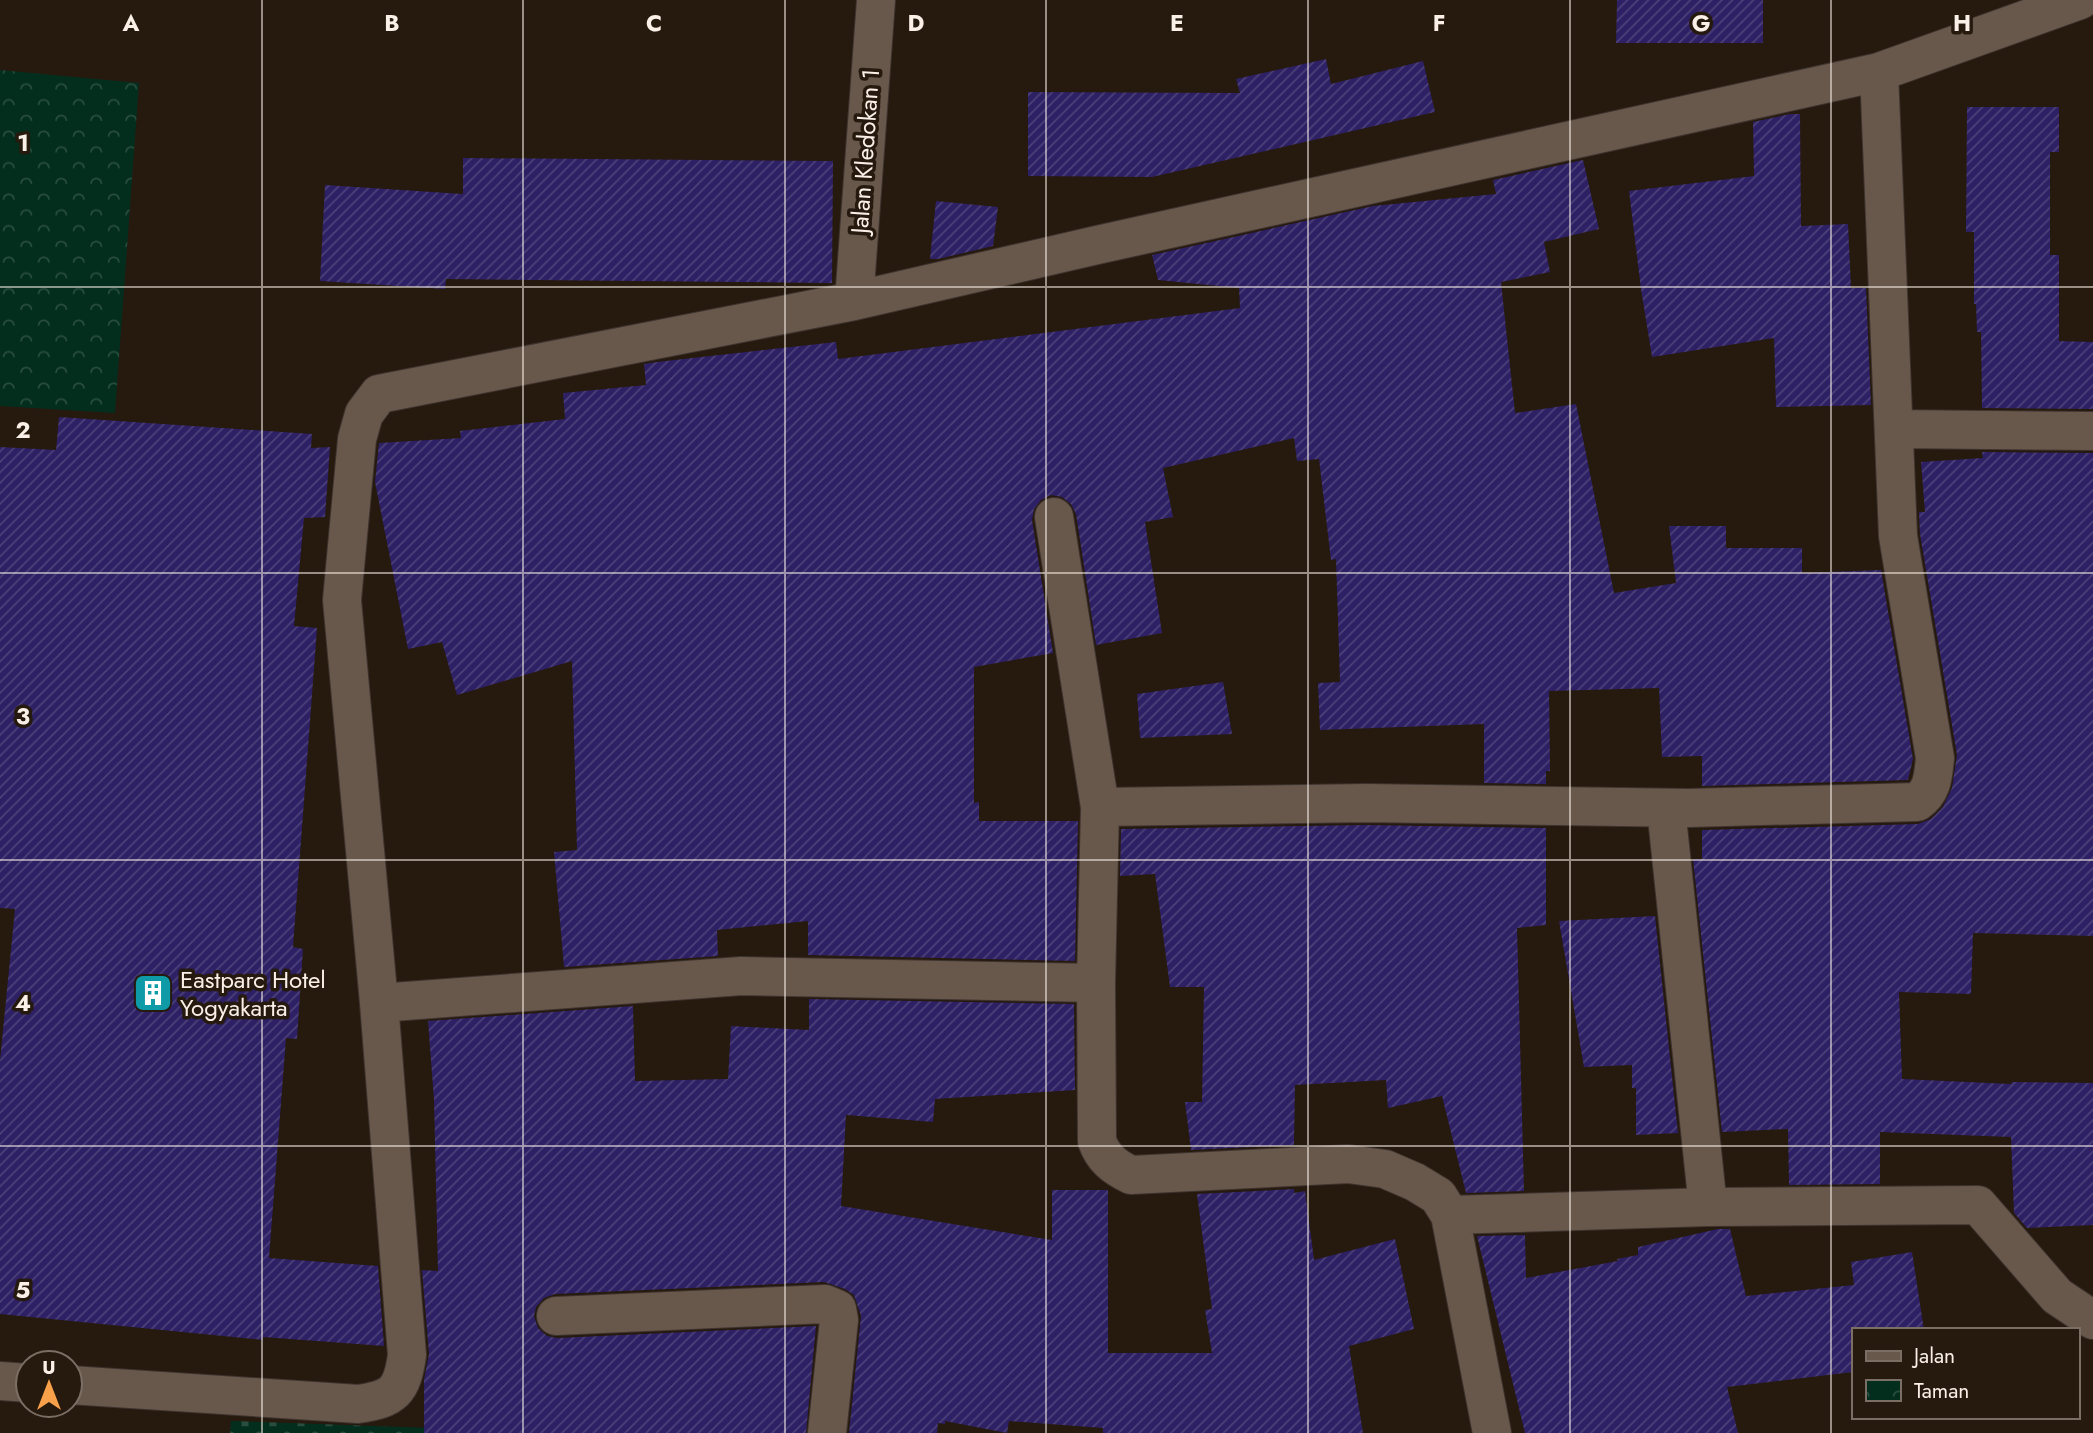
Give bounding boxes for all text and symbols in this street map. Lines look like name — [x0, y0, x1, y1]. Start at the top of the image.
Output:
text: A — [122, 6, 140, 40]
text: B — [384, 6, 400, 40]
text: C — [646, 6, 662, 40]
text: D — [908, 6, 925, 40]
text: E — [1170, 6, 1184, 40]
text: F — [1433, 6, 1445, 40]
text: G — [1692, 6, 1710, 40]
text: H — [1953, 6, 1971, 40]
street label: Jalan Kledokan 1 — [842, 67, 888, 238]
text: 1 — [17, 126, 29, 160]
text: 2 — [15, 413, 31, 447]
text: 3 — [16, 699, 30, 733]
place label: Eastparc Hotel Yogyakarta — [180, 962, 326, 1025]
building icon: Eastparc Hotel Yogyakarta — [132, 972, 174, 1014]
text: 4 — [15, 986, 31, 1020]
text: 5 — [16, 1273, 30, 1307]
legend — [1852, 1328, 2079, 1419]
text: Jalan — [1911, 1341, 1955, 1371]
north arrow — [14, 1349, 84, 1419]
text: U — [42, 1354, 56, 1381]
text: Taman — [1914, 1376, 1969, 1406]

